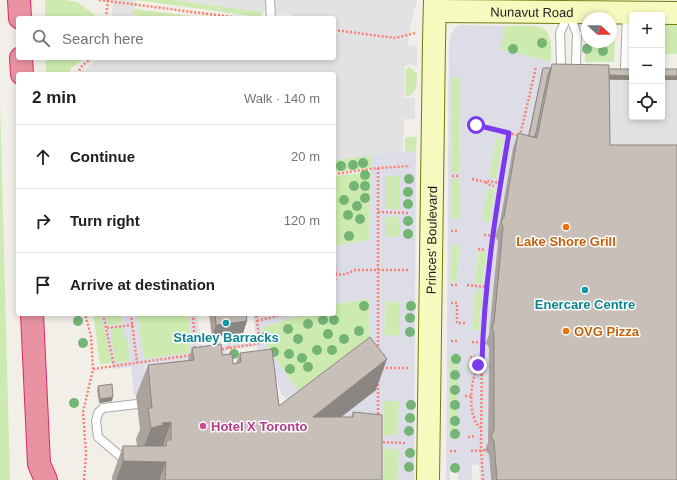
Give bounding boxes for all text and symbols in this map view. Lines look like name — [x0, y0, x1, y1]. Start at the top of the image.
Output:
street label: Nunavut Road — [490, 4, 574, 20]
north arrow — [581, 12, 617, 48]
map controls — [629, 12, 665, 120]
button: + — [629, 12, 665, 48]
search box — [16, 16, 336, 60]
icon: search — [30, 27, 52, 49]
text: Search here — [62, 30, 144, 47]
button: − — [629, 48, 665, 84]
button: locate — [629, 84, 665, 120]
text: 2 min — [32, 88, 76, 107]
text: Walk · 140 m — [244, 91, 320, 106]
route start — [467, 116, 485, 134]
icon: ahead — [32, 146, 54, 168]
text: Continue — [70, 148, 135, 165]
text: 20 m — [291, 149, 320, 164]
street label: Princes' Boulevard — [423, 186, 440, 294]
icon: right — [32, 210, 54, 232]
text: Turn right — [70, 212, 140, 229]
text: 120 m — [284, 213, 320, 228]
marker: Lake Shore Grill — [561, 222, 571, 232]
place label: Lake Shore Grill — [516, 234, 616, 249]
icon: arrive — [32, 274, 54, 296]
text: Arrive at destination — [70, 276, 215, 293]
marker: Enercare Centre — [580, 285, 590, 295]
place label: Enercare Centre — [535, 297, 635, 312]
marker: Stanley Barracks — [221, 318, 231, 328]
place label: OVG Pizza — [574, 324, 640, 339]
marker: OVG Pizza — [561, 326, 571, 336]
place label: Stanley Barracks — [173, 330, 279, 345]
route end — [469, 356, 487, 374]
place label: Hotel X Toronto — [211, 419, 308, 434]
marker: Hotel X Toronto — [198, 421, 208, 431]

